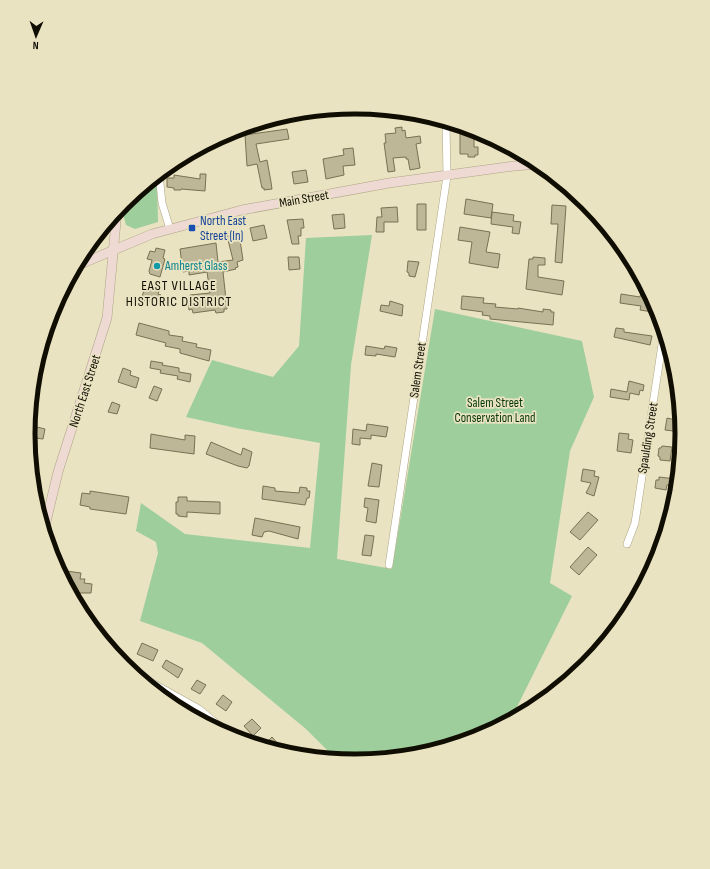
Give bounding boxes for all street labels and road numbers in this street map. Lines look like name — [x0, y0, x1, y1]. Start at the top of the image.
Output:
street label: Main Street — [278, 187, 330, 211]
street label: Salem Street — [406, 341, 430, 399]
street label: North East Street — [66, 352, 104, 430]
street label: Spaulding Street — [634, 401, 662, 475]

